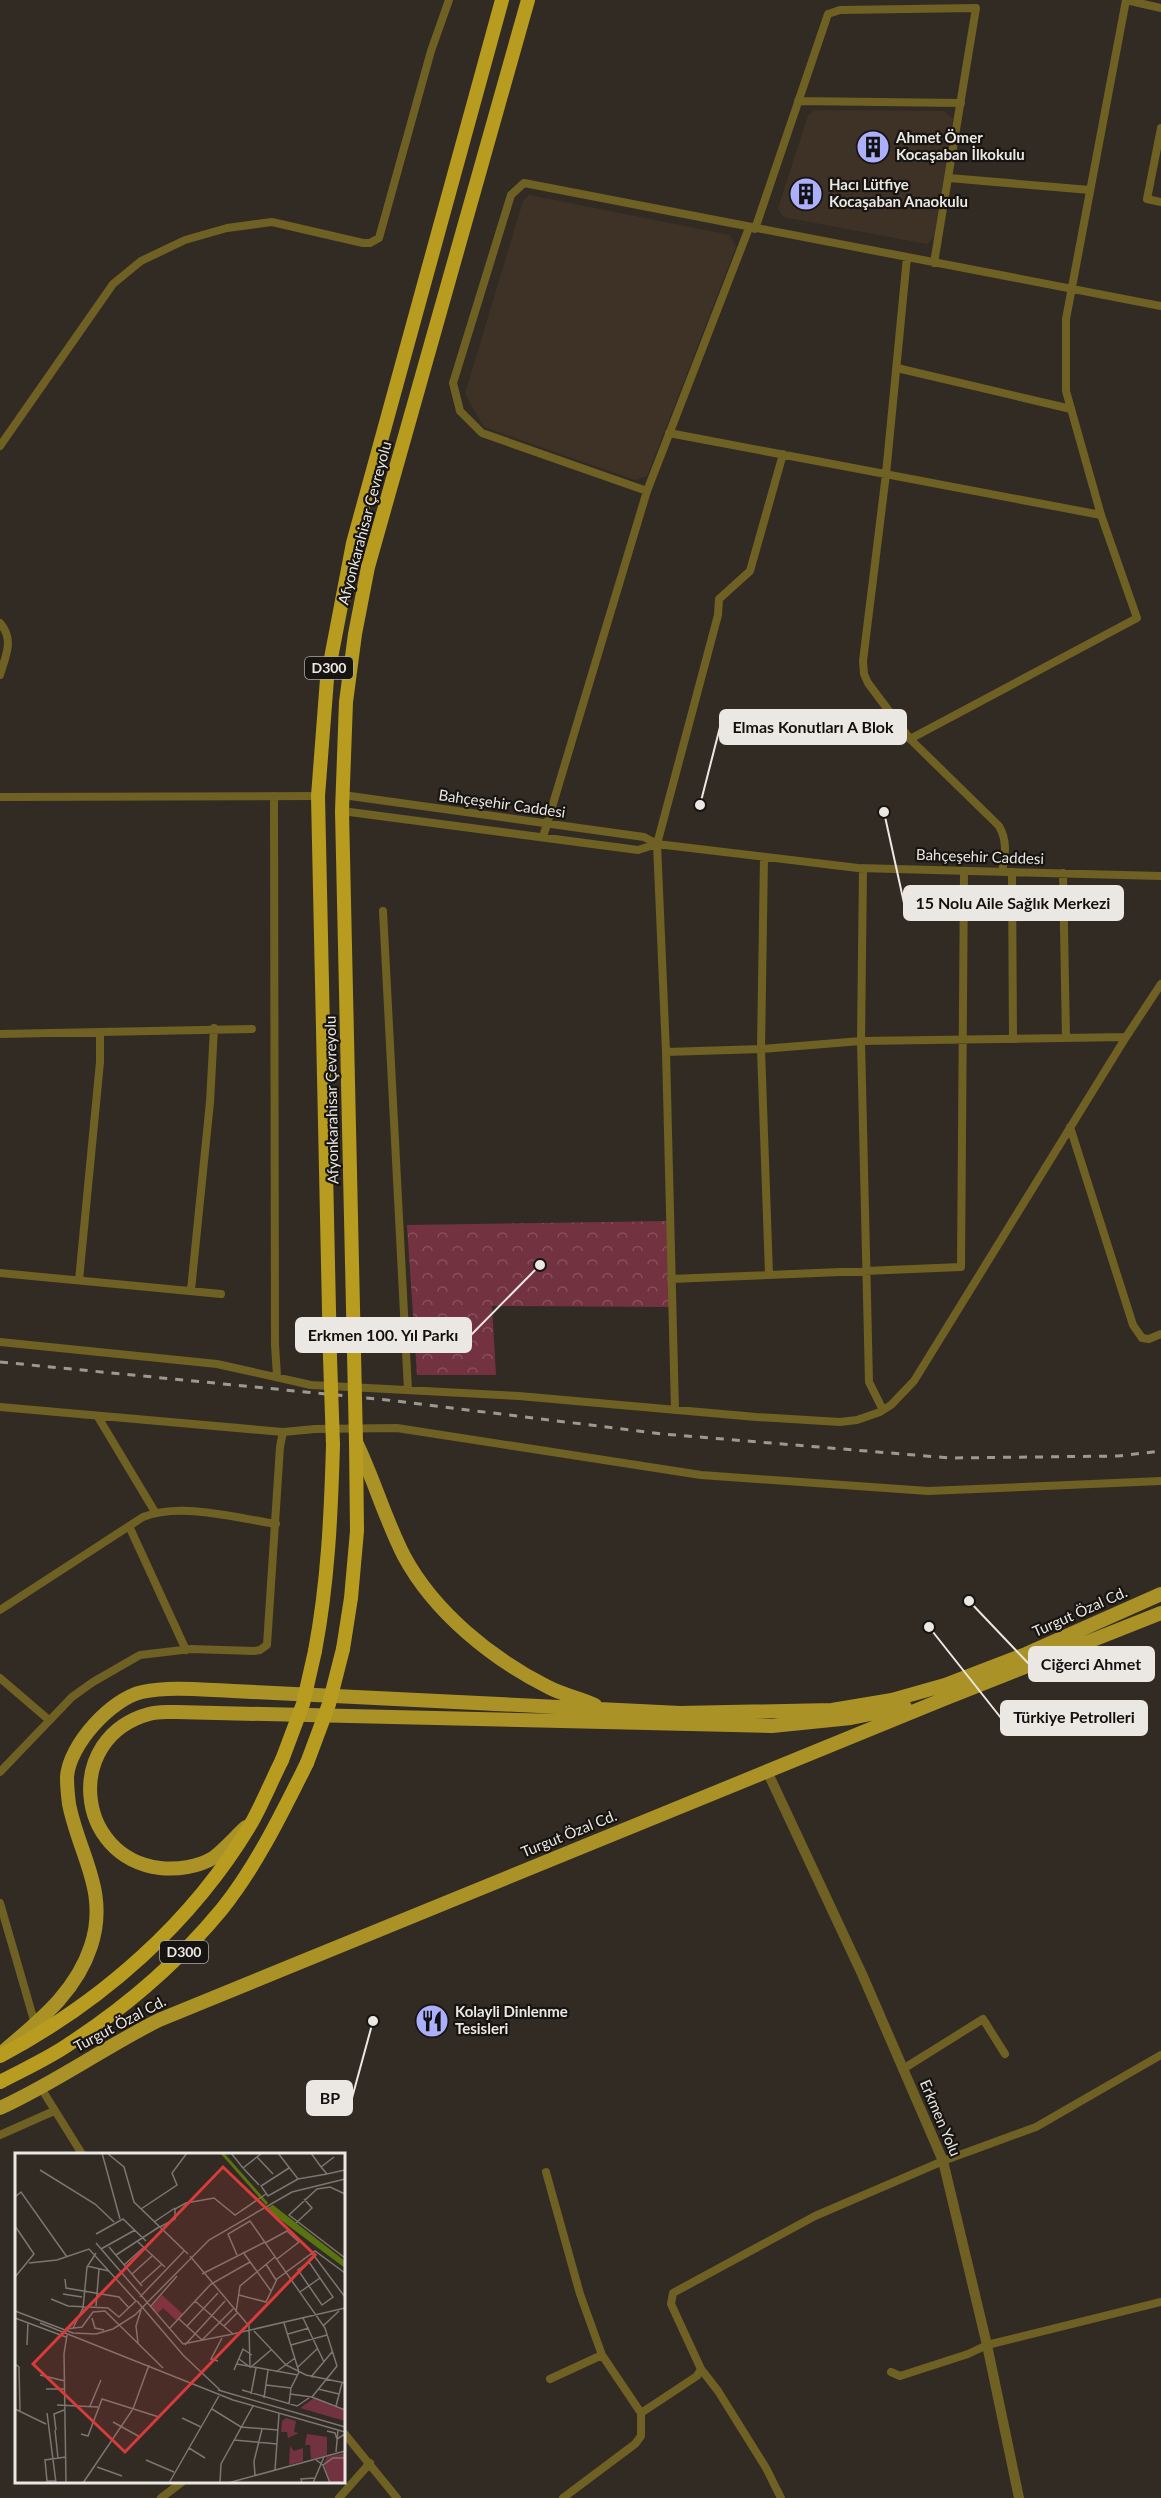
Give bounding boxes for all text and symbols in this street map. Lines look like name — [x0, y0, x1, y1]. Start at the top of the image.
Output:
place label: Ahmet Ömer Kocaşaban İlkokulu — [895, 128, 1025, 163]
building icon: Ahmet Ömer Kocaşaban İlkokulu — [855, 129, 891, 165]
place label: Hacı Lütfiye Kocaşaban Anaokulu — [829, 175, 968, 210]
building icon: Hacı Lütfiye Kocaşaban Anaokulu — [788, 176, 824, 212]
street label: Afyonkarahisar Çevreyolu — [334, 439, 395, 606]
road number: D300 — [305, 657, 353, 679]
callout: Elmas Konutları A Blok — [720, 710, 906, 744]
text: Elmas Konutları A Blok — [732, 717, 894, 736]
street label: Bahçeşehir Caddesi — [437, 785, 567, 821]
street label: Bahçeşehir Caddesi — [916, 845, 1044, 867]
callout: 15 Nolu Aile Sağlık Merkezi — [904, 886, 1123, 920]
text: 15 Nolu Aile Sağlık Merkezi — [916, 893, 1110, 912]
street label: Afyonkarahisar Çevreyolu — [321, 1016, 341, 1184]
callout: Erkmen 100. Yıl Parkı — [296, 1318, 471, 1352]
text: Erkmen 100. Yıl Parkı — [308, 1325, 458, 1344]
street label: Turgut Özal Cd. — [1030, 1582, 1130, 1640]
callout: Ciğerci Ahmet — [1029, 1647, 1154, 1681]
text: Ciğerci Ahmet — [1041, 1654, 1141, 1673]
callout: Türkiye Petrolleri — [1001, 1701, 1147, 1735]
text: Türkiye Petrolleri — [1013, 1707, 1135, 1726]
street label: Turgut Özal Cd. — [518, 1806, 619, 1860]
road number: D300 — [160, 1941, 208, 1963]
street label: Turgut Özal Cd. — [70, 1991, 169, 2055]
place label: Kolayli Dinlenme Tesisleri — [455, 2002, 568, 2037]
restaurant icon: Kolayli Dinlenme Tesisleri — [414, 2003, 450, 2039]
street label: Erkmen Yolu — [917, 2077, 965, 2159]
callout: BP — [307, 2081, 352, 2115]
text: BP — [320, 2088, 340, 2107]
inset map — [15, 2153, 345, 2483]

